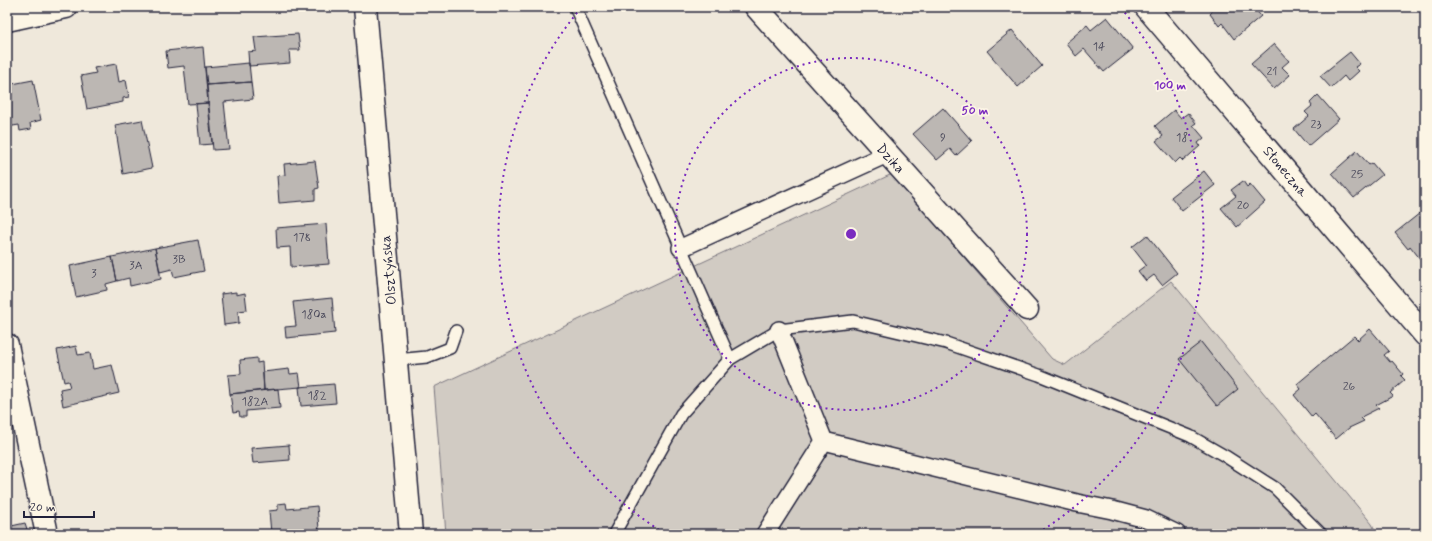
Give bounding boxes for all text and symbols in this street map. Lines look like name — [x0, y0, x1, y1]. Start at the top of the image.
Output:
house number: 14 — [1093, 39, 1105, 55]
house number: 21 — [1266, 64, 1278, 80]
text: 100 m — [1154, 78, 1187, 94]
text: 50 m — [962, 103, 989, 119]
house number: 23 — [1311, 117, 1321, 133]
house number: 9 — [940, 130, 946, 146]
house number: 18 — [1176, 130, 1188, 146]
street label: Dzika — [872, 140, 908, 177]
street label: Słoneczna — [1259, 143, 1312, 201]
house number: 25 — [1351, 167, 1363, 183]
house number: 20 — [1237, 198, 1250, 214]
centre of rings — [844, 227, 858, 241]
house number: 178 — [293, 230, 311, 246]
street label: Olsztyńska — [377, 234, 401, 306]
house number: 3B — [172, 252, 186, 268]
house number: 3A — [129, 258, 143, 274]
house number: 3 — [91, 266, 97, 282]
house number: 180a — [301, 307, 327, 323]
house number: 26 — [1343, 379, 1356, 395]
house number: 182 — [307, 388, 327, 404]
house number: 182A — [242, 394, 269, 410]
scale bar — [24, 493, 94, 519]
text: 20 m — [30, 500, 56, 516]

